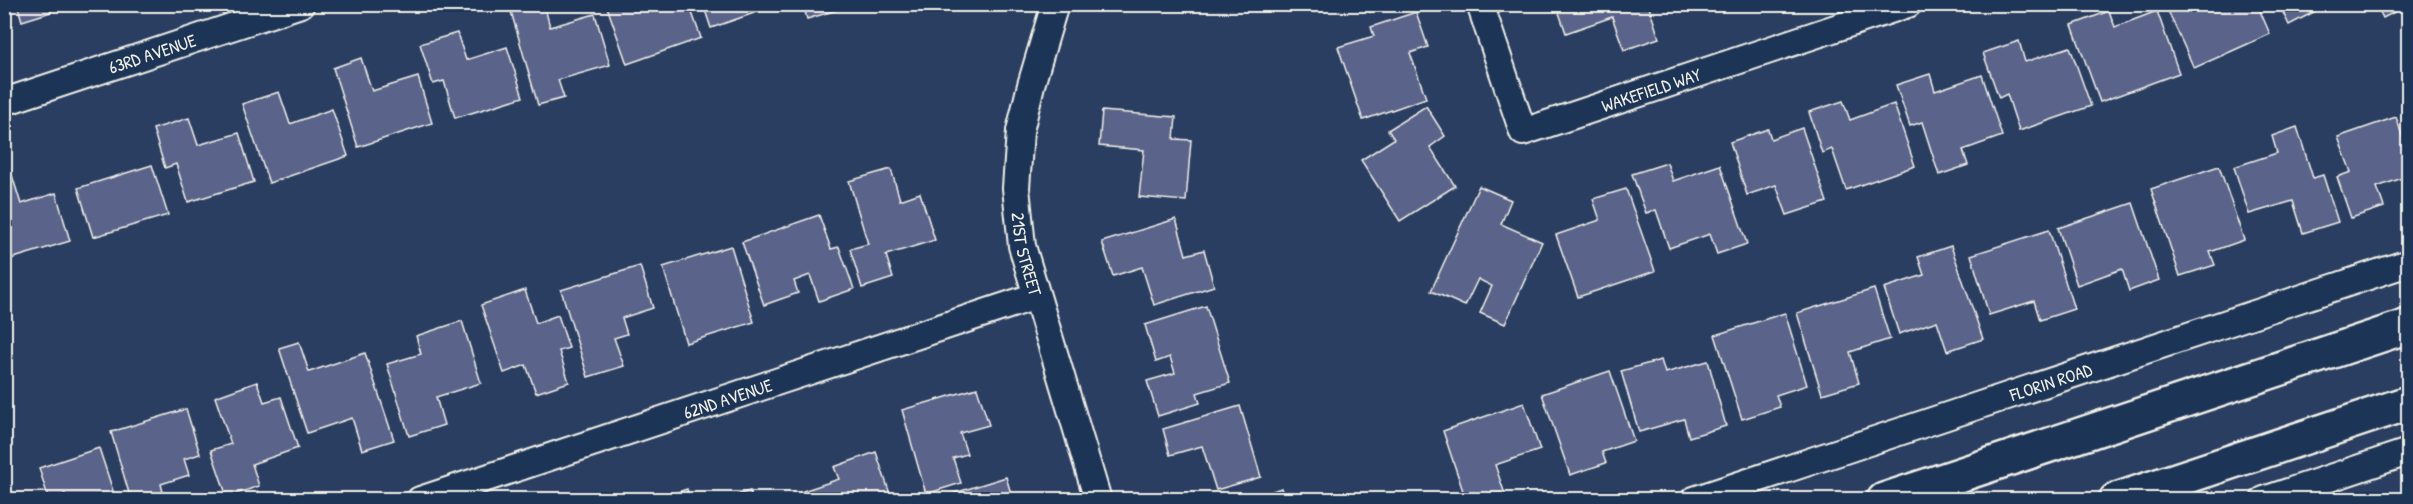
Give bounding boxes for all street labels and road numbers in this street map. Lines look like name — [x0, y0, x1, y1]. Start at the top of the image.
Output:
street label: 63RD AVENUE — [105, 27, 199, 79]
street label: WAKEFIELD WAY — [1598, 61, 1704, 118]
street label: 21ST STREET — [1006, 211, 1049, 299]
street label: FLORIN ROAD — [2006, 356, 2096, 407]
street label: 62ND AVENUE — [680, 372, 775, 425]

